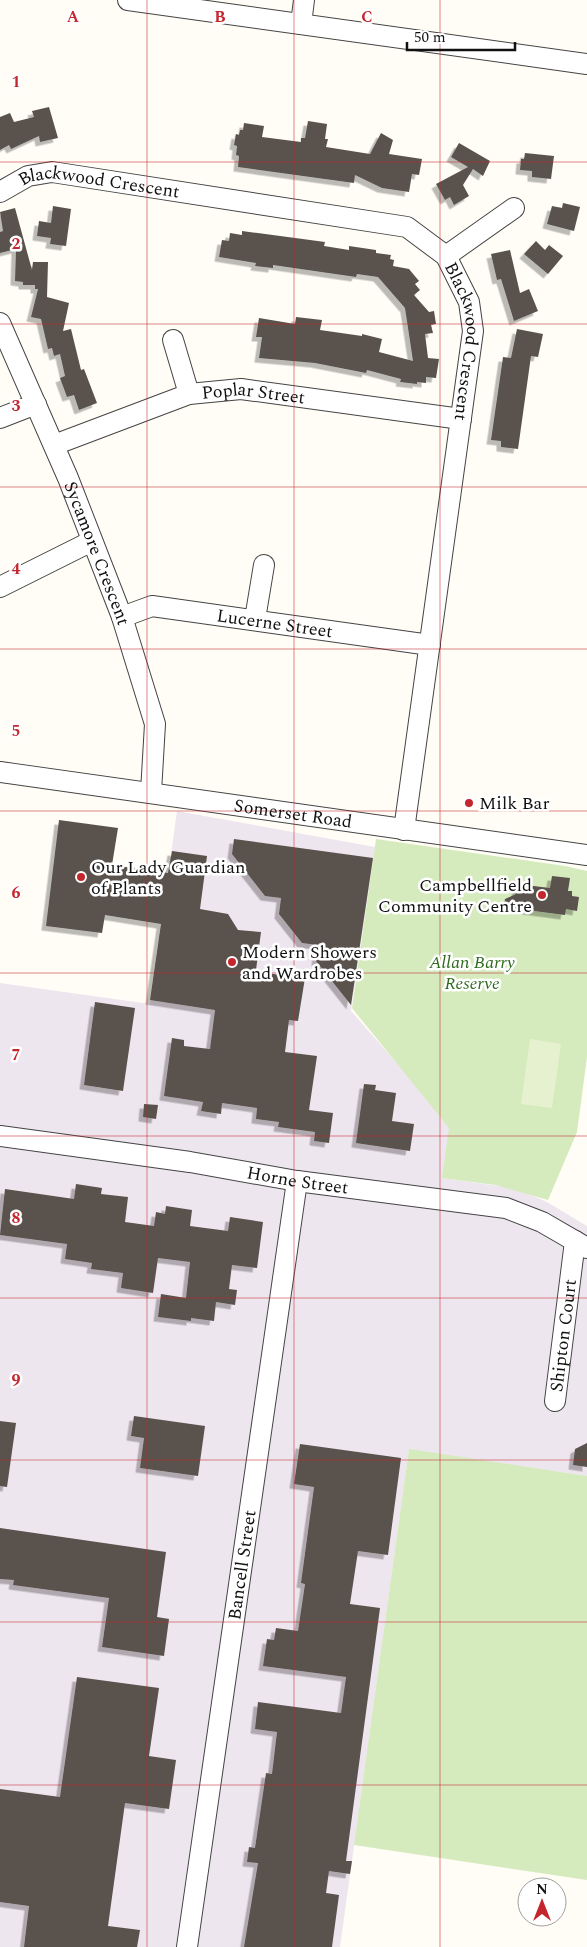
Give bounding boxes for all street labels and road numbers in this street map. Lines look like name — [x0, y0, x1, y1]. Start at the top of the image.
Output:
street label: Blackwood Crescent — [13, 159, 181, 206]
street label: Blackwood Crescent — [437, 257, 487, 422]
street label: Poplar Street — [200, 376, 307, 412]
street label: Sycamore Crescent — [57, 477, 137, 629]
street label: Lucerne Street — [215, 602, 335, 645]
street label: Somerset Road — [232, 792, 354, 836]
street label: Horne Street — [245, 1159, 350, 1202]
street label: Shipton Court — [543, 1278, 584, 1393]
street label: Bancell Street — [221, 1508, 264, 1622]

